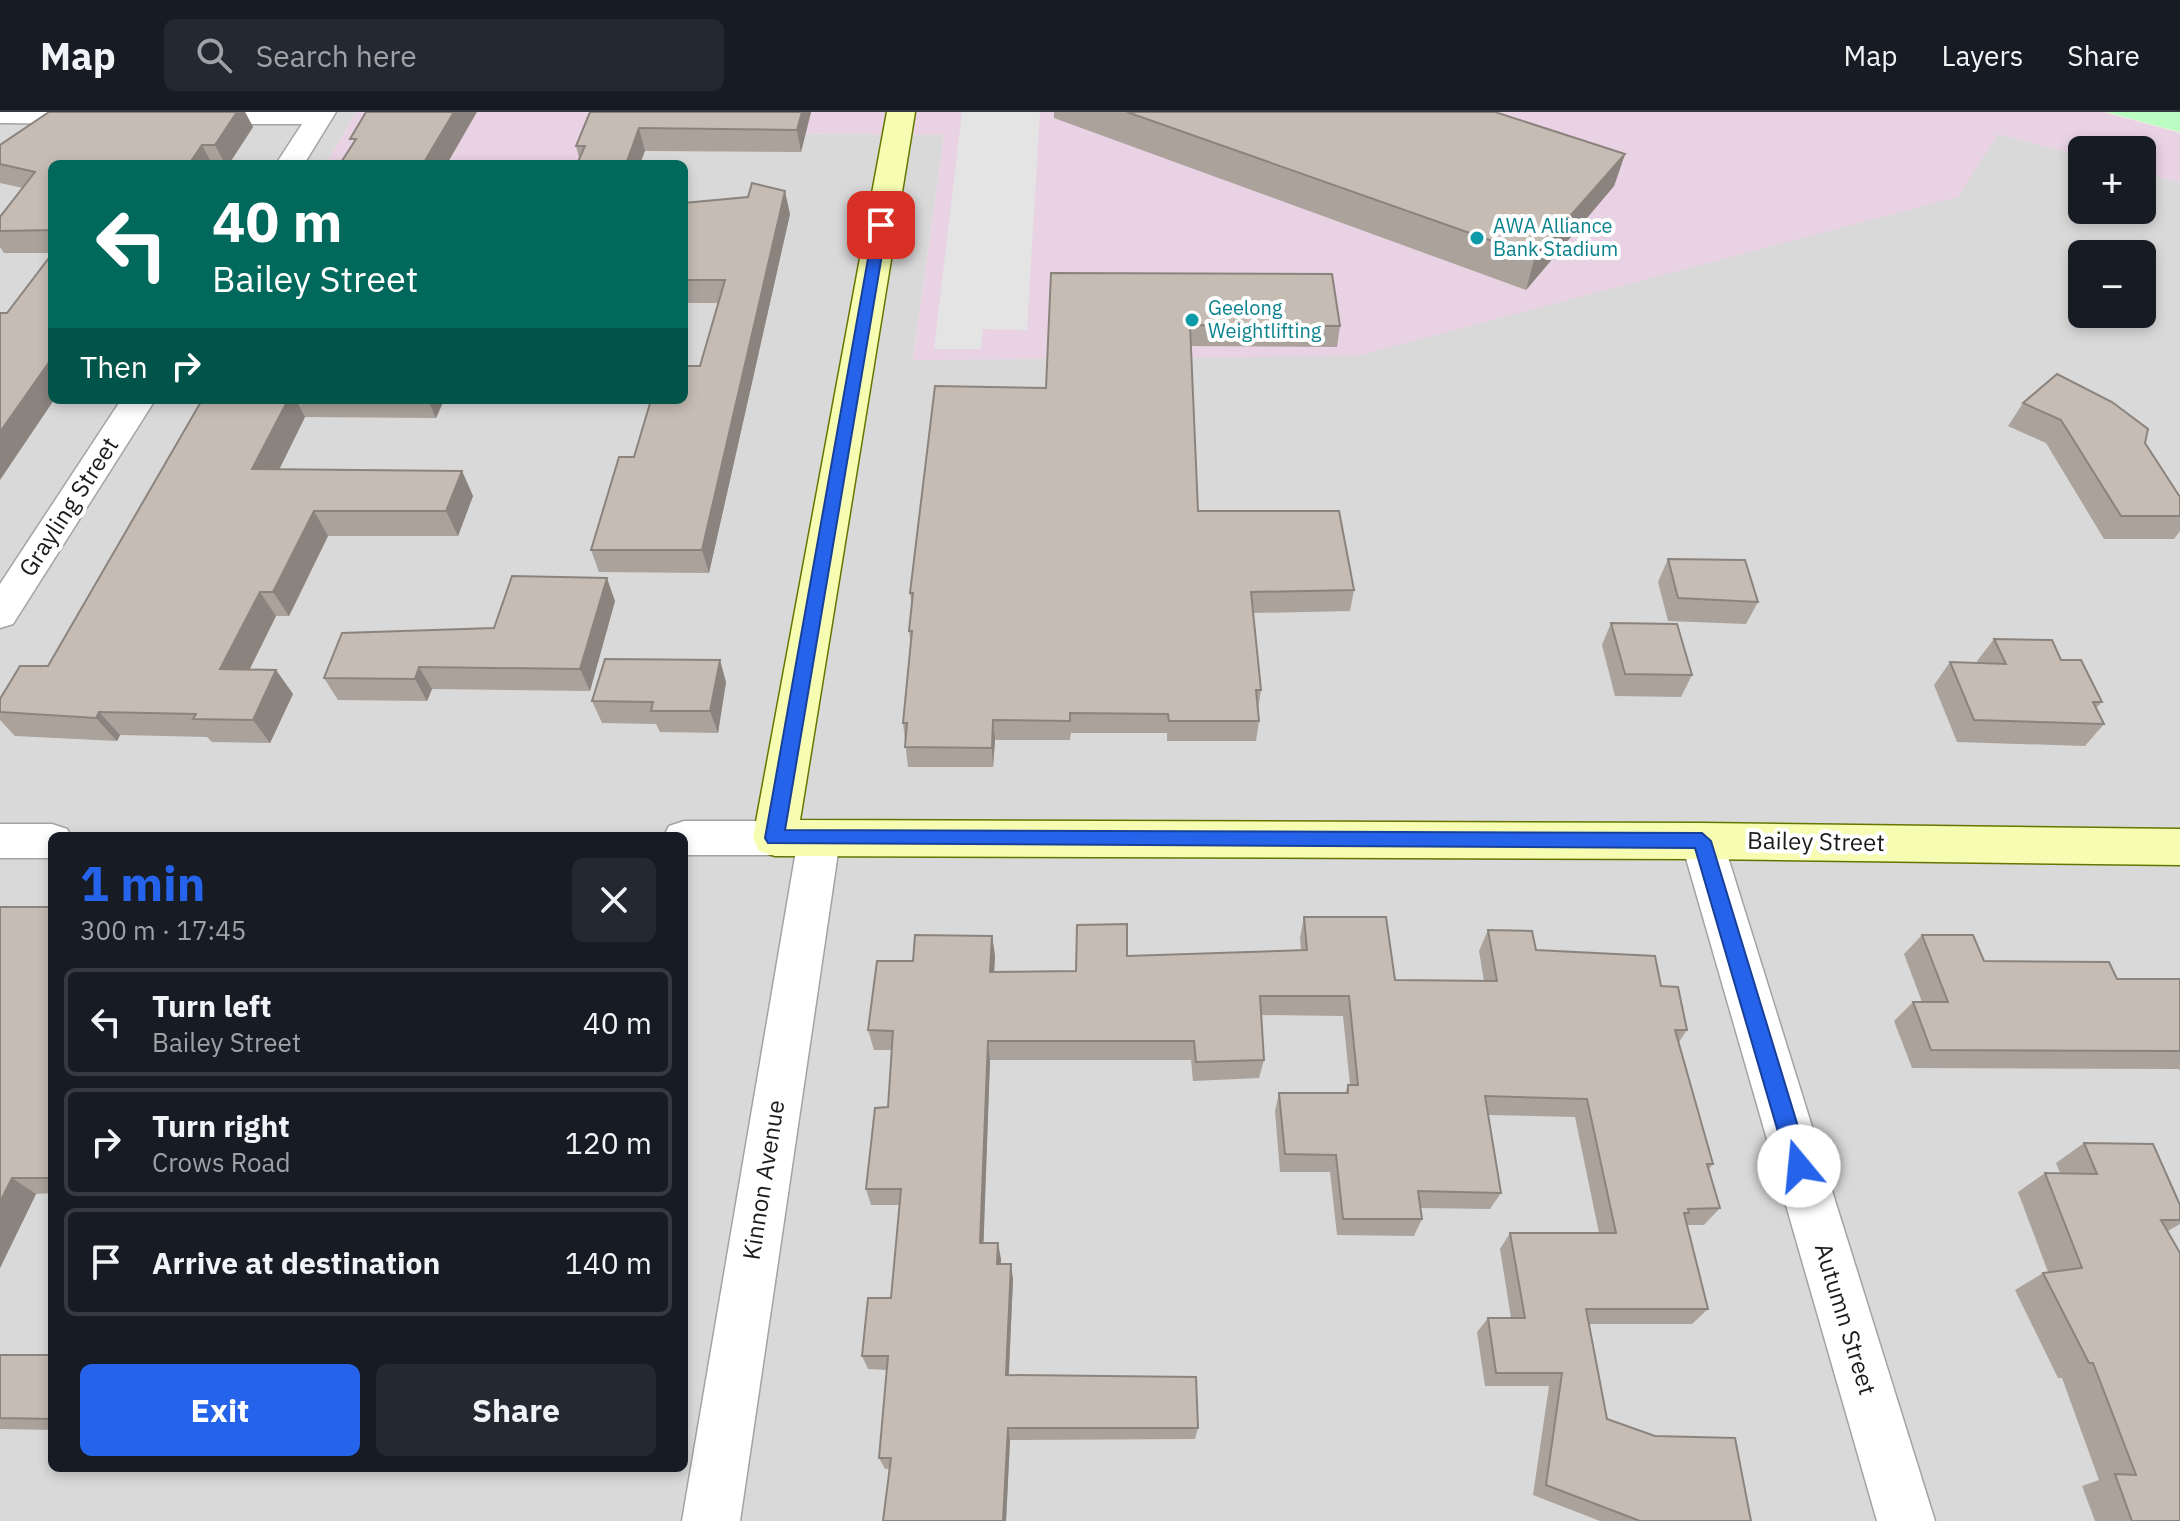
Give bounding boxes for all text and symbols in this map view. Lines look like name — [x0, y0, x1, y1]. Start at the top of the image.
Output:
search box — [164, 19, 724, 91]
text: Map — [40, 31, 116, 80]
icon: search — [192, 33, 236, 77]
text: Search here — [256, 36, 417, 75]
text: Map — [1843, 37, 1897, 74]
text: Layers — [1941, 37, 2023, 74]
text: Share — [2067, 37, 2140, 74]
map controls — [2068, 136, 2156, 328]
button: + — [2068, 136, 2156, 224]
text: 40 m — [212, 185, 342, 257]
pin — [847, 191, 915, 259]
icon: left — [80, 192, 184, 296]
icon: arrive — [859, 203, 903, 247]
place label: AWA Alliance Bank Stadium — [1493, 212, 1618, 262]
marker: AWA Alliance Bank Stadium — [1468, 229, 1486, 247]
button: − — [2068, 240, 2156, 328]
text: Bailey Street — [212, 255, 418, 302]
place label: Geelong Weightlifting — [1208, 294, 1322, 344]
marker: Geelong Weightlifting — [1183, 311, 1201, 329]
icon: right — [164, 344, 208, 388]
text: Then — [80, 347, 148, 386]
street label: Grayling Street — [11, 430, 125, 582]
street label: Bailey Street — [1747, 824, 1885, 858]
text: 1 min — [80, 852, 205, 914]
button: close — [572, 858, 656, 942]
text: 300 m · 17:45 — [80, 913, 246, 947]
text: Turn left — [152, 986, 271, 1025]
icon: left — [84, 1000, 128, 1044]
text: 40 m — [583, 1003, 652, 1042]
text: Bailey Street — [152, 1025, 301, 1059]
street label: Kinnon Avenue — [735, 1098, 791, 1262]
text: Turn right — [152, 1106, 290, 1145]
icon: right — [84, 1120, 128, 1164]
text: 120 m — [565, 1123, 652, 1162]
position arrow — [1757, 1124, 1841, 1208]
text: Crows Road — [152, 1145, 290, 1179]
street label: Autumn Street — [1808, 1239, 1884, 1399]
icon: arrive — [84, 1240, 128, 1284]
text: Arrive at destination — [152, 1243, 440, 1282]
text: 140 m — [565, 1243, 652, 1282]
button: Exit — [80, 1364, 360, 1456]
button: Share — [376, 1364, 656, 1456]

